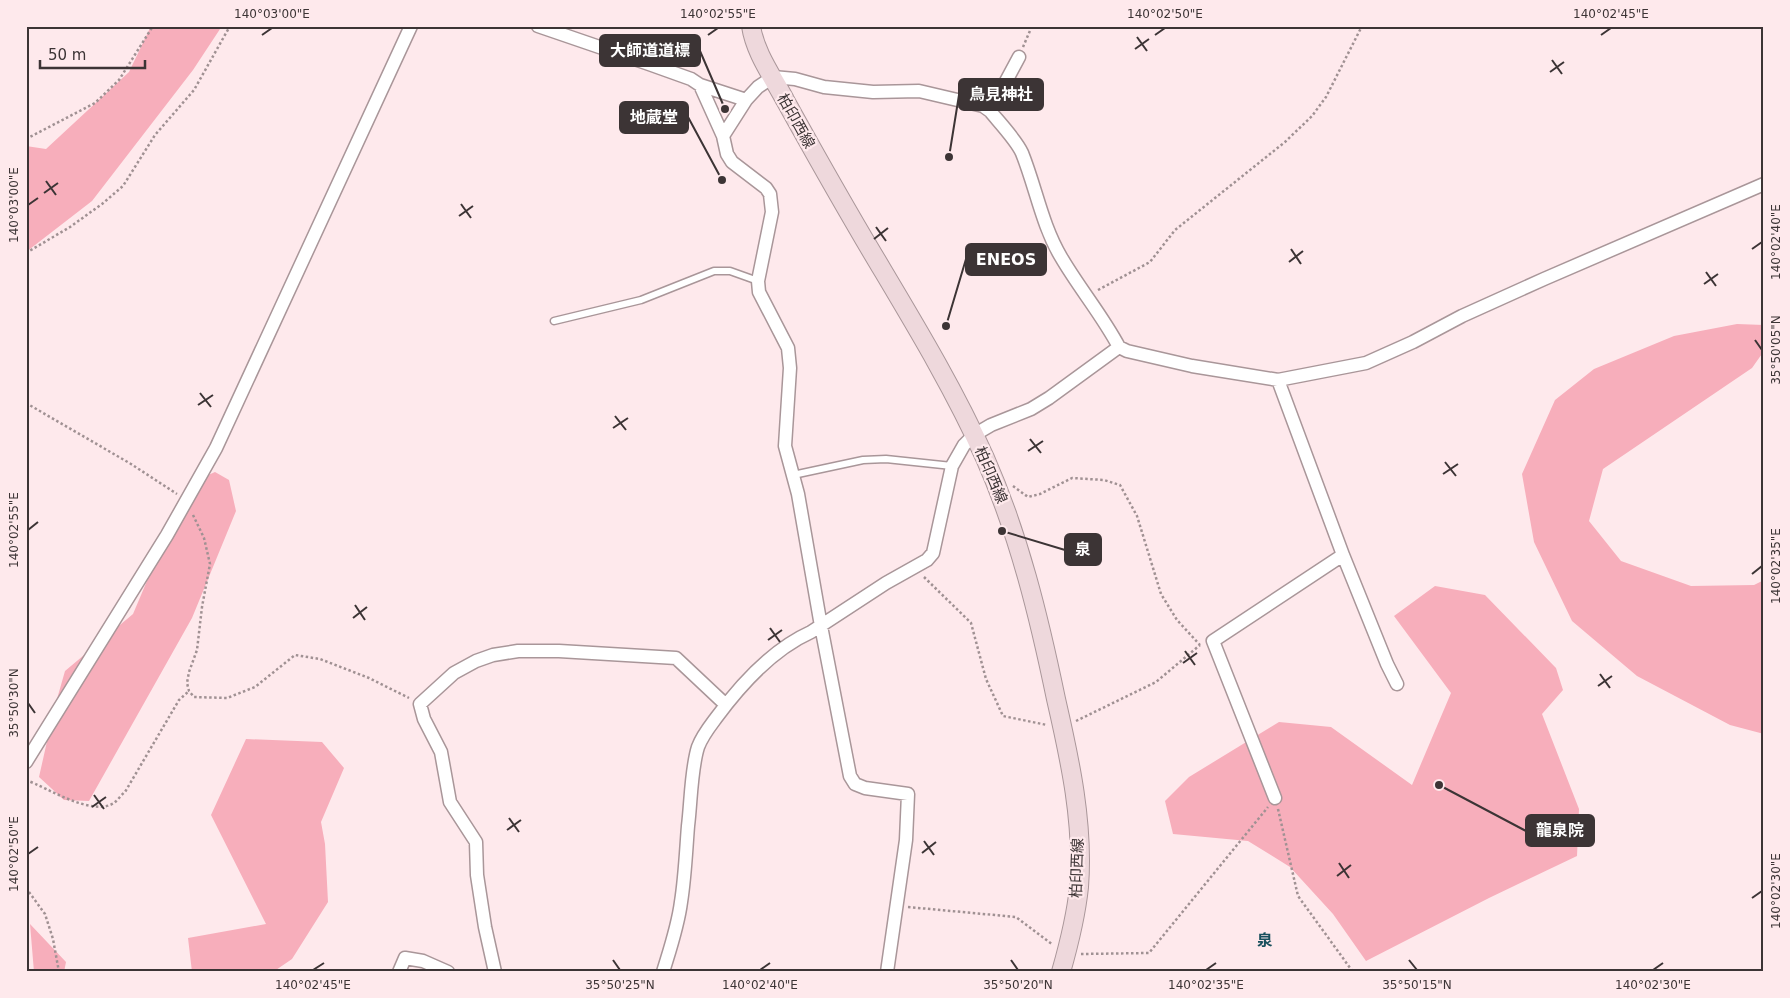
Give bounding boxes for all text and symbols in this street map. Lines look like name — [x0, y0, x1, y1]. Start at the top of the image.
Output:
text: 140°03'00"E — [234, 7, 310, 21]
text: 140°02'55"E — [680, 7, 756, 21]
text: 140°02'50"E — [1127, 7, 1203, 21]
text: 140°02'45"E — [1573, 7, 1649, 21]
callout: 大師道道標 — [600, 35, 700, 66]
scale bar — [40, 38, 145, 70]
text: 大師道道標 — [610, 41, 690, 60]
text: 50 m — [48, 46, 86, 64]
callout: 鳥見神社 — [959, 79, 1043, 110]
text: 鳥見神社 — [969, 85, 1033, 104]
street label: 柏印西線 — [774, 90, 818, 152]
callout: 地蔵堂 — [620, 102, 688, 133]
text: 地蔵堂 — [630, 108, 678, 127]
text: 140°03'00"E — [7, 167, 21, 243]
text: 140°02'40"E — [1769, 204, 1783, 280]
callout: ENEOS — [966, 244, 1046, 275]
text: ENEOS — [976, 250, 1036, 269]
text: 35°50'05"N — [1769, 315, 1783, 385]
street label: 柏印西線 — [971, 444, 1011, 506]
text: 140°02'55"E — [7, 492, 21, 568]
text: 140°02'35"E — [1769, 528, 1783, 604]
callout: 泉 — [1065, 534, 1101, 565]
text: 泉 — [1075, 540, 1091, 559]
text: 35°50'30"N — [7, 668, 21, 738]
callout: 龍泉院 — [1526, 815, 1594, 846]
text: 140°02'50"E — [7, 816, 21, 892]
text: 龍泉院 — [1536, 821, 1584, 840]
street label: 柏印西線 — [1067, 838, 1087, 898]
text: 140°02'30"E — [1769, 853, 1783, 929]
district label: 泉 — [1257, 931, 1273, 950]
text: 140°02'45"E — [275, 978, 351, 992]
text: 35°50'25"N — [585, 978, 655, 992]
text: 140°02'40"E — [722, 978, 798, 992]
text: 35°50'20"N — [983, 978, 1053, 992]
text: 140°02'35"E — [1168, 978, 1244, 992]
text: 35°50'15"N — [1382, 978, 1452, 992]
text: 140°02'30"E — [1615, 978, 1691, 992]

